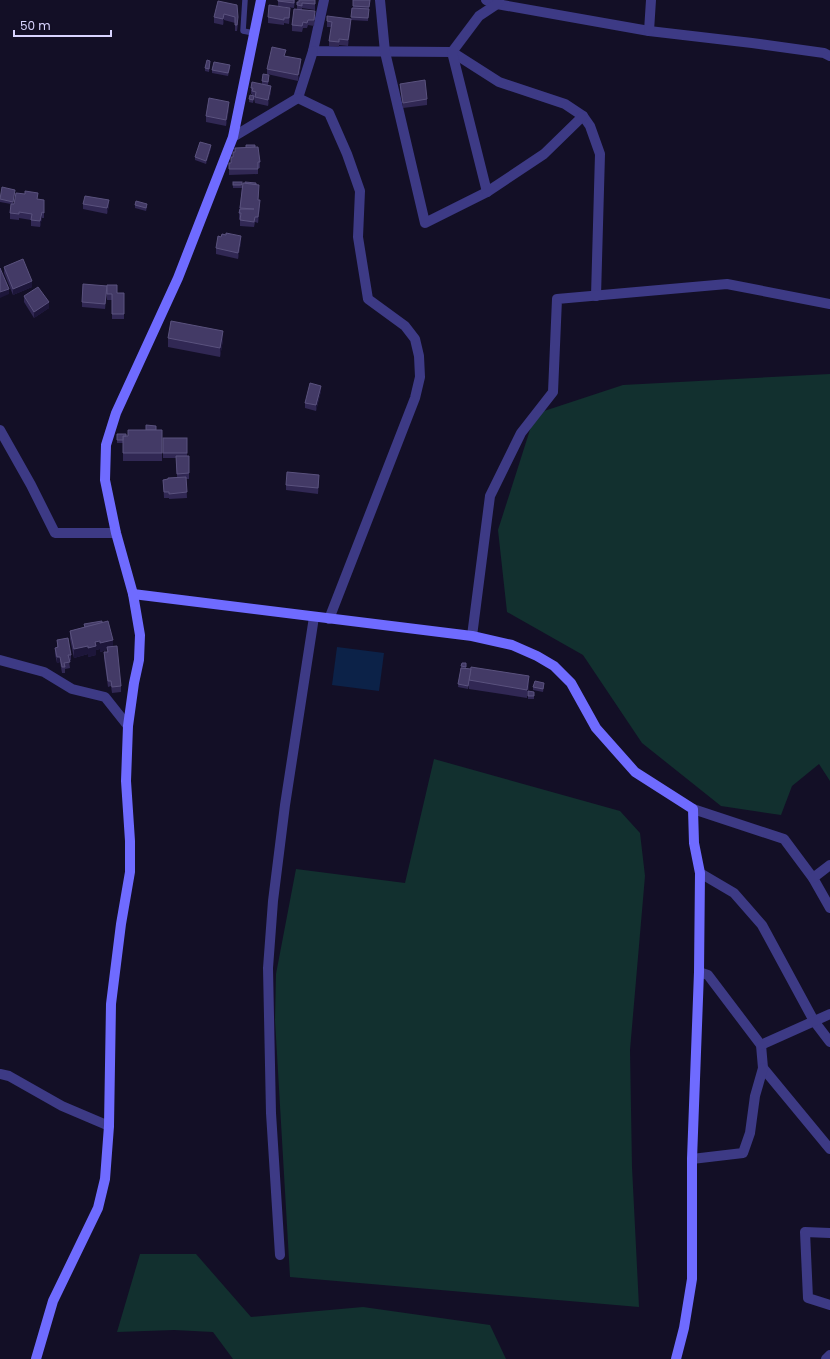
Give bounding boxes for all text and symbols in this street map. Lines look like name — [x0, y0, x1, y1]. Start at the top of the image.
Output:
scale bar — [14, 12, 111, 38]
text: 50 m — [20, 17, 51, 34]

